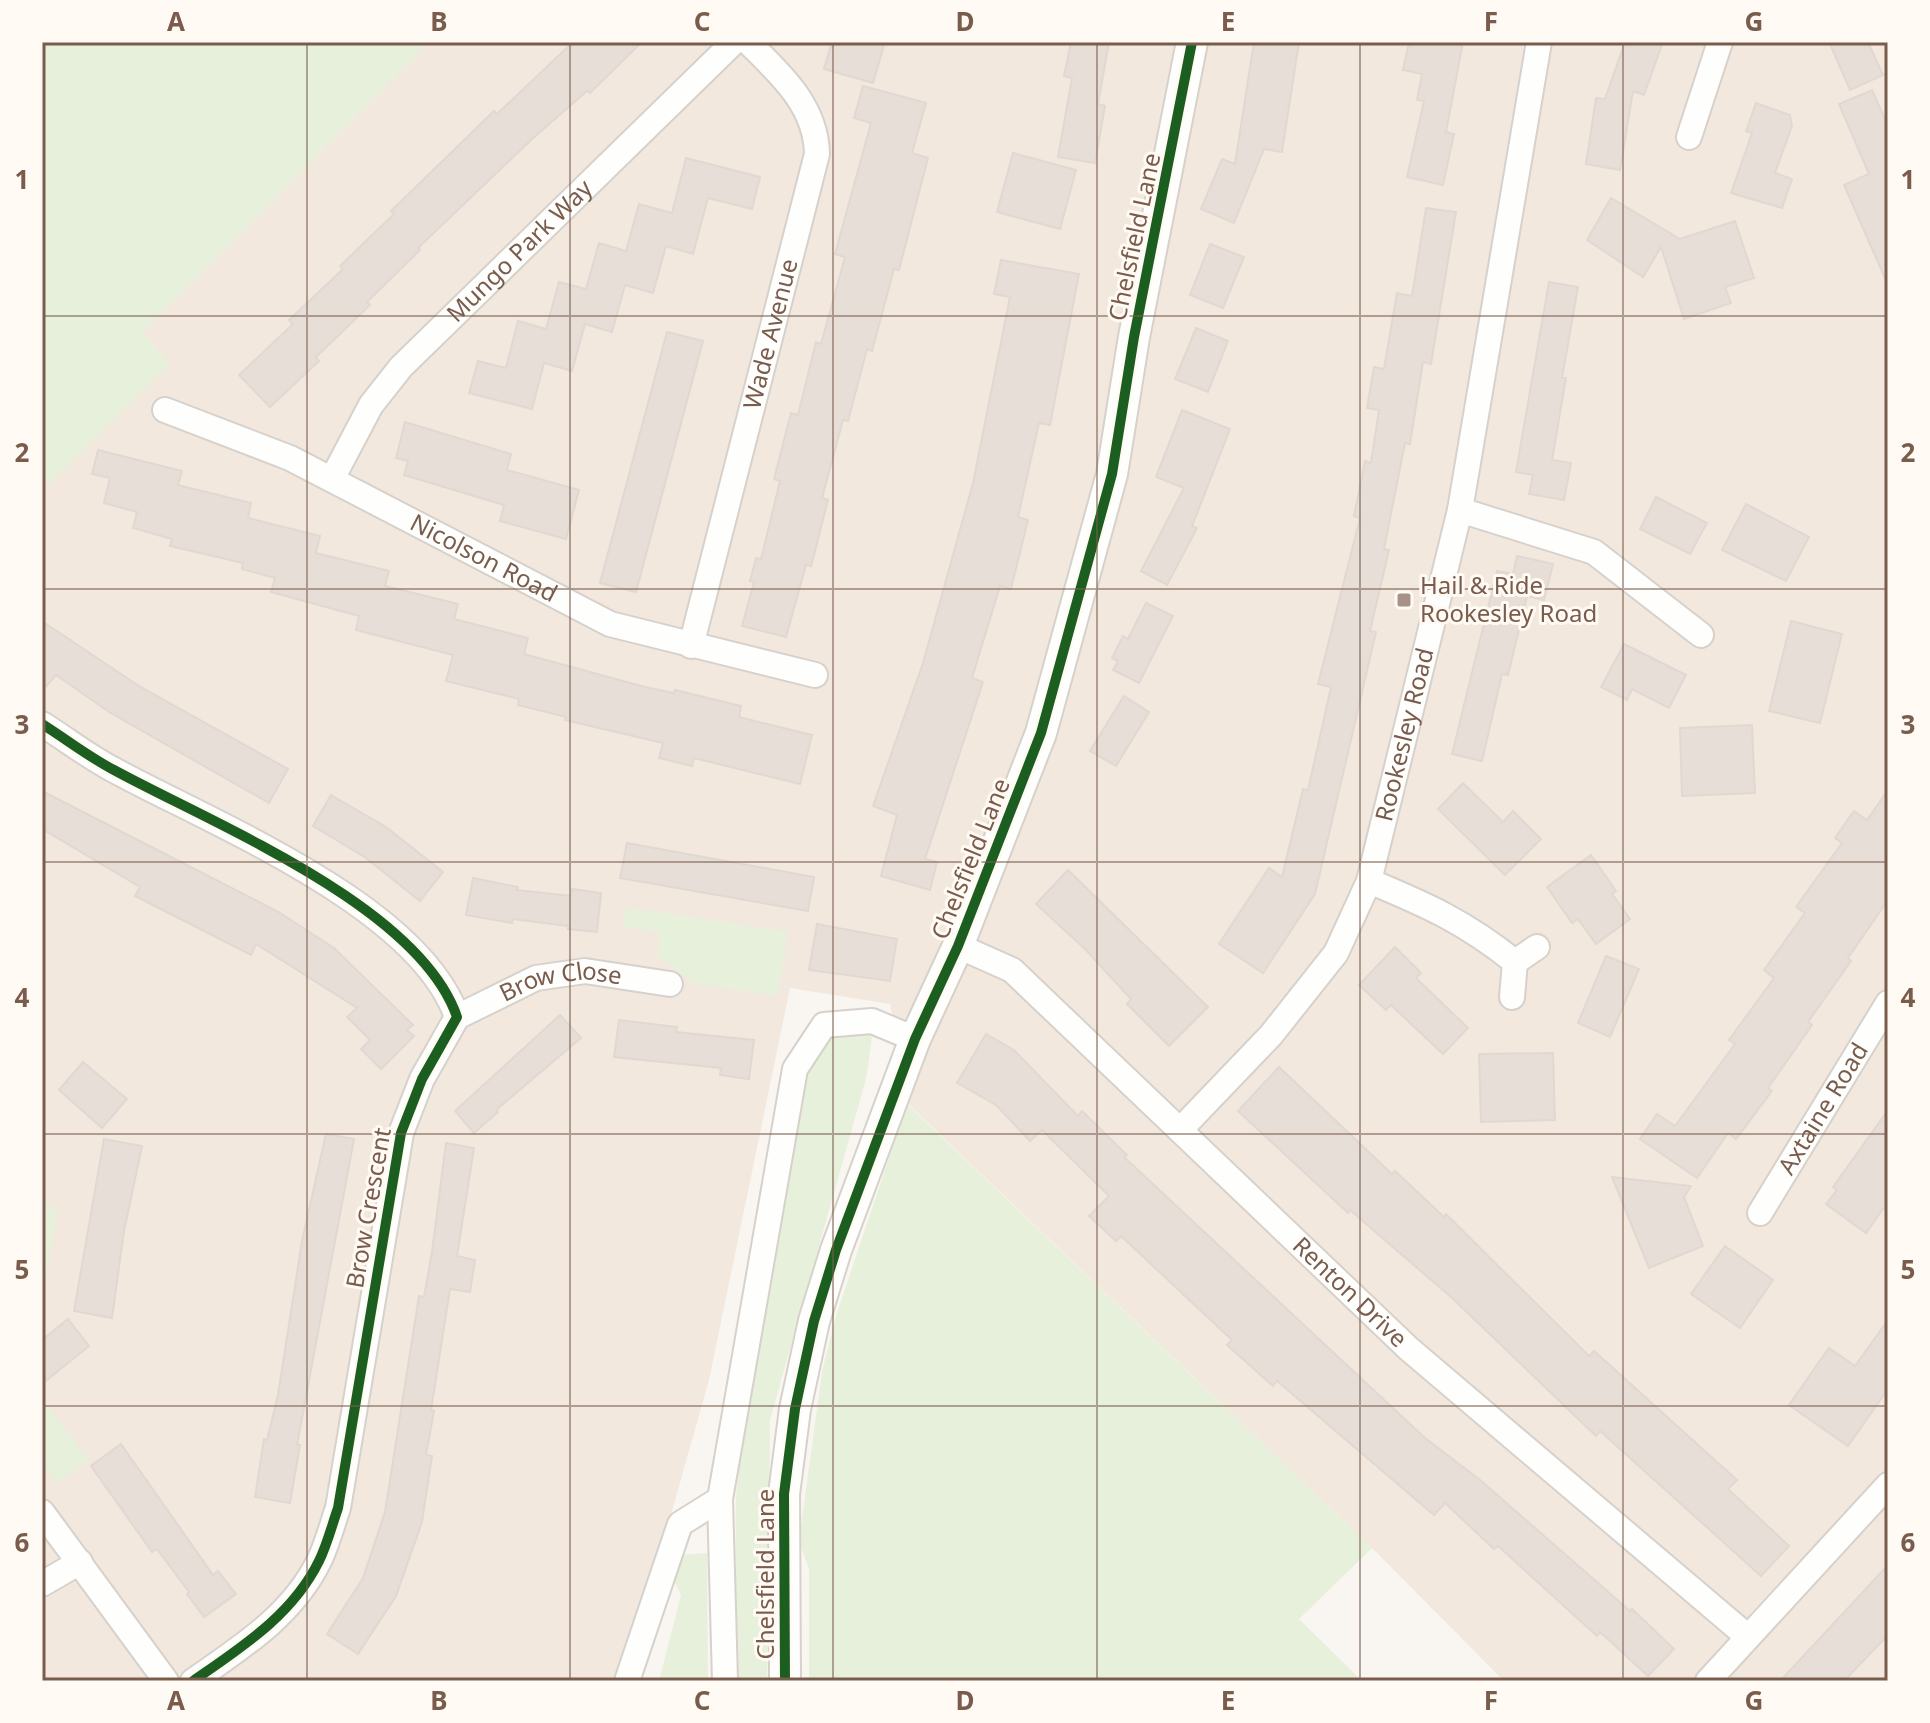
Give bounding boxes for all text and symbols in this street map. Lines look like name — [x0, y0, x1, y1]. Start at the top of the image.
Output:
text: A — [167, 3, 185, 39]
text: B — [430, 3, 448, 39]
text: C — [694, 3, 710, 39]
text: D — [955, 3, 975, 39]
text: E — [1221, 3, 1235, 39]
text: F — [1484, 3, 1498, 39]
text: G — [1745, 3, 1763, 39]
street label: Chelsfield Lane — [1100, 150, 1167, 324]
text: 1 — [15, 161, 29, 197]
text: 1 — [1901, 161, 1915, 197]
street label: Mungo Park Way — [439, 171, 599, 329]
street label: Wade Avenue — [734, 255, 805, 412]
text: 2 — [15, 434, 30, 470]
text: 2 — [1901, 434, 1916, 470]
street label: Nicolson Road — [405, 505, 564, 609]
place label: Hail & Ride Rookesley Road — [1420, 568, 1597, 629]
marker: Hail & Ride Rookesley Road — [1395, 591, 1413, 609]
street label: Rookesley Road — [1366, 644, 1441, 824]
text: 3 — [15, 706, 29, 742]
text: 3 — [1901, 706, 1915, 742]
street label: Chelsfield Lane — [922, 773, 1017, 944]
street label: Brow Close — [493, 953, 624, 1009]
text: 4 — [15, 979, 30, 1015]
text: 4 — [1901, 979, 1916, 1015]
street label: Axtaine Road — [1769, 1036, 1875, 1180]
street label: Brow Crescent — [337, 1125, 398, 1291]
street label: Renton Drive — [1286, 1229, 1415, 1354]
text: 5 — [15, 1251, 29, 1287]
text: 5 — [1901, 1251, 1915, 1287]
street label: Chelsfield Lane — [748, 1489, 781, 1659]
text: 6 — [15, 1524, 30, 1560]
text: 6 — [1901, 1524, 1916, 1560]
text: A — [167, 1682, 185, 1718]
text: B — [430, 1682, 448, 1718]
text: C — [694, 1682, 710, 1718]
text: D — [955, 1682, 975, 1718]
text: E — [1221, 1682, 1235, 1718]
text: F — [1484, 1682, 1498, 1718]
text: G — [1745, 1682, 1763, 1718]

